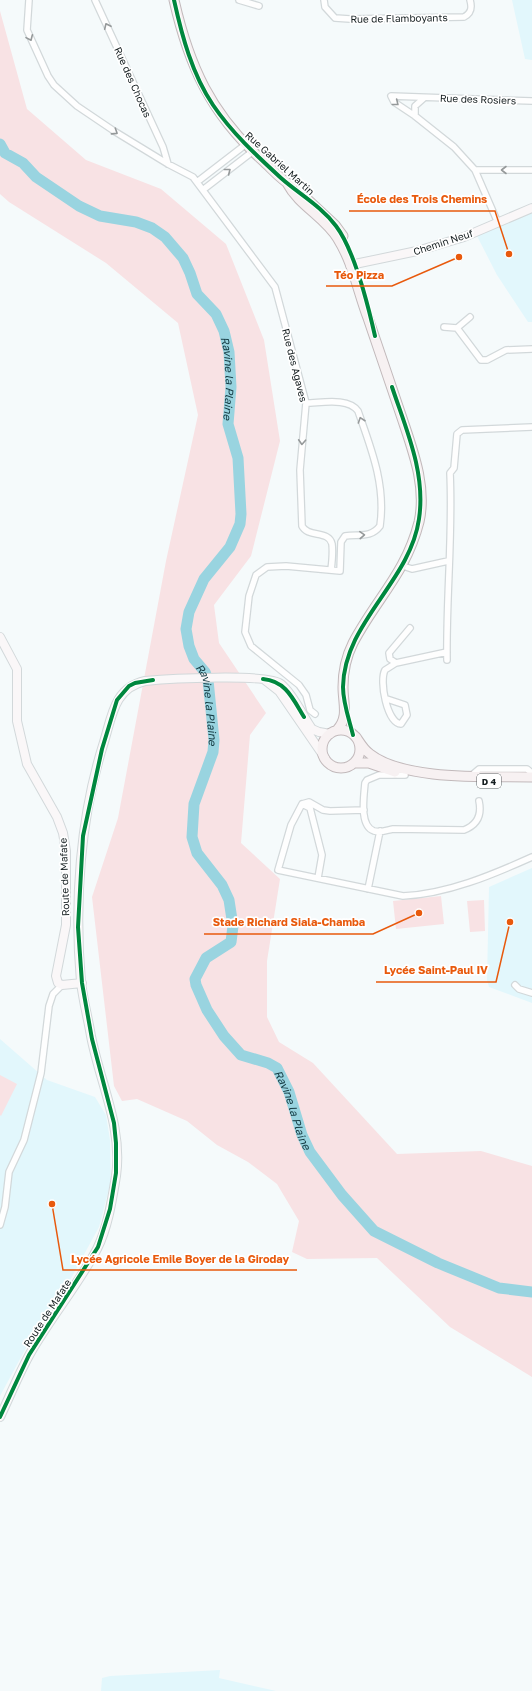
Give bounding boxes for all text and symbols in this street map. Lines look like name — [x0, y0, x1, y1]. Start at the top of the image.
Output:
street label: Rue de Flamboyants — [350, 11, 448, 25]
one-way arrow — [104, 22, 112, 30]
one-way arrow — [26, 35, 34, 42]
street label: Rue des Chocas — [112, 45, 154, 119]
street label: Rue des Rosiers — [440, 92, 516, 106]
one-way arrow — [392, 99, 399, 106]
one-way arrow — [111, 127, 118, 134]
street label: Rue Gabriel Martin — [243, 129, 317, 197]
one-way arrow — [501, 166, 507, 174]
one-way arrow — [224, 168, 231, 175]
callout: École des Trois Chemins — [349, 188, 495, 211]
text: École des Trois Chemins — [357, 192, 487, 205]
street label: Chemin Neuf — [412, 227, 475, 257]
callout: Téo Pizza — [326, 263, 392, 286]
text: Téo Pizza — [334, 268, 384, 281]
street label: Rue des Agaves — [280, 327, 310, 403]
water label: Ravine la Plaine — [219, 335, 237, 422]
one-way arrow — [358, 417, 366, 424]
one-way arrow — [298, 439, 306, 445]
one-way arrow — [359, 530, 365, 539]
water label: Ravine la Plaine — [194, 660, 221, 748]
road number: D 4 — [477, 774, 501, 788]
street label: Route de Mafate — [57, 837, 71, 916]
callout: Stade Richard Siala-Chamba — [204, 911, 373, 934]
text: Stade Richard Siala-Chamba — [213, 915, 365, 928]
callout: Lycée Saint-Paul IV — [376, 959, 496, 982]
text: Lycée Saint-Paul IV — [384, 963, 488, 976]
water label: Ravine la Plaine — [272, 1068, 315, 1153]
callout: Lycée Agricole Emile Boyer de la Giroday — [63, 1247, 297, 1270]
text: Lycée Agricole Emile Boyer de la Giroday — [71, 1252, 289, 1265]
street label: Route de Mafate — [21, 1277, 74, 1349]

